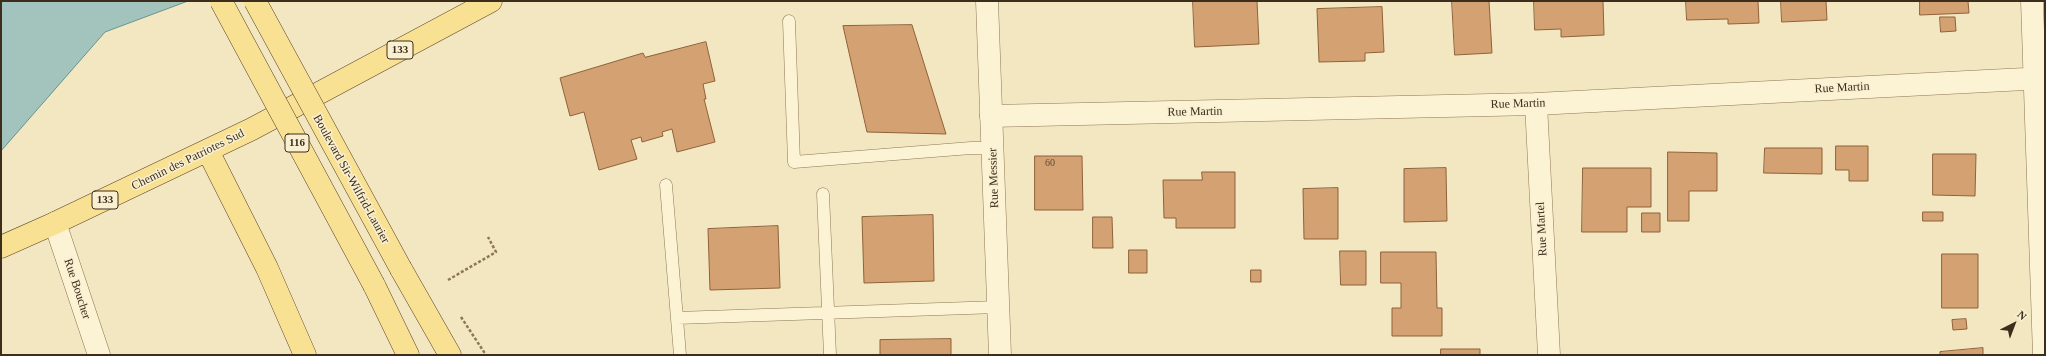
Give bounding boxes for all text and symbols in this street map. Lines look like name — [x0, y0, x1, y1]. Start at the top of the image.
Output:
road number: 133 — [387, 41, 413, 59]
street label: Rue Martin — [1814, 79, 1870, 97]
street label: Rue Martin — [1490, 96, 1546, 112]
street label: Rue Martin — [1167, 104, 1223, 120]
street label: Boulevard Sir-Wilfrid-Laurier — [310, 112, 392, 246]
street label: Chemin des Patriotes Sud — [129, 126, 247, 194]
road number: 116 — [285, 134, 309, 152]
street label: Rue Messier — [986, 148, 1002, 208]
house number: 60 — [1045, 157, 1055, 169]
road number: 133 — [92, 191, 118, 209]
street label: Rue Martel — [1533, 202, 1551, 256]
street label: Rue Boucher — [60, 257, 94, 321]
north arrow — [1994, 304, 2034, 344]
text: N — [2015, 308, 2029, 322]

